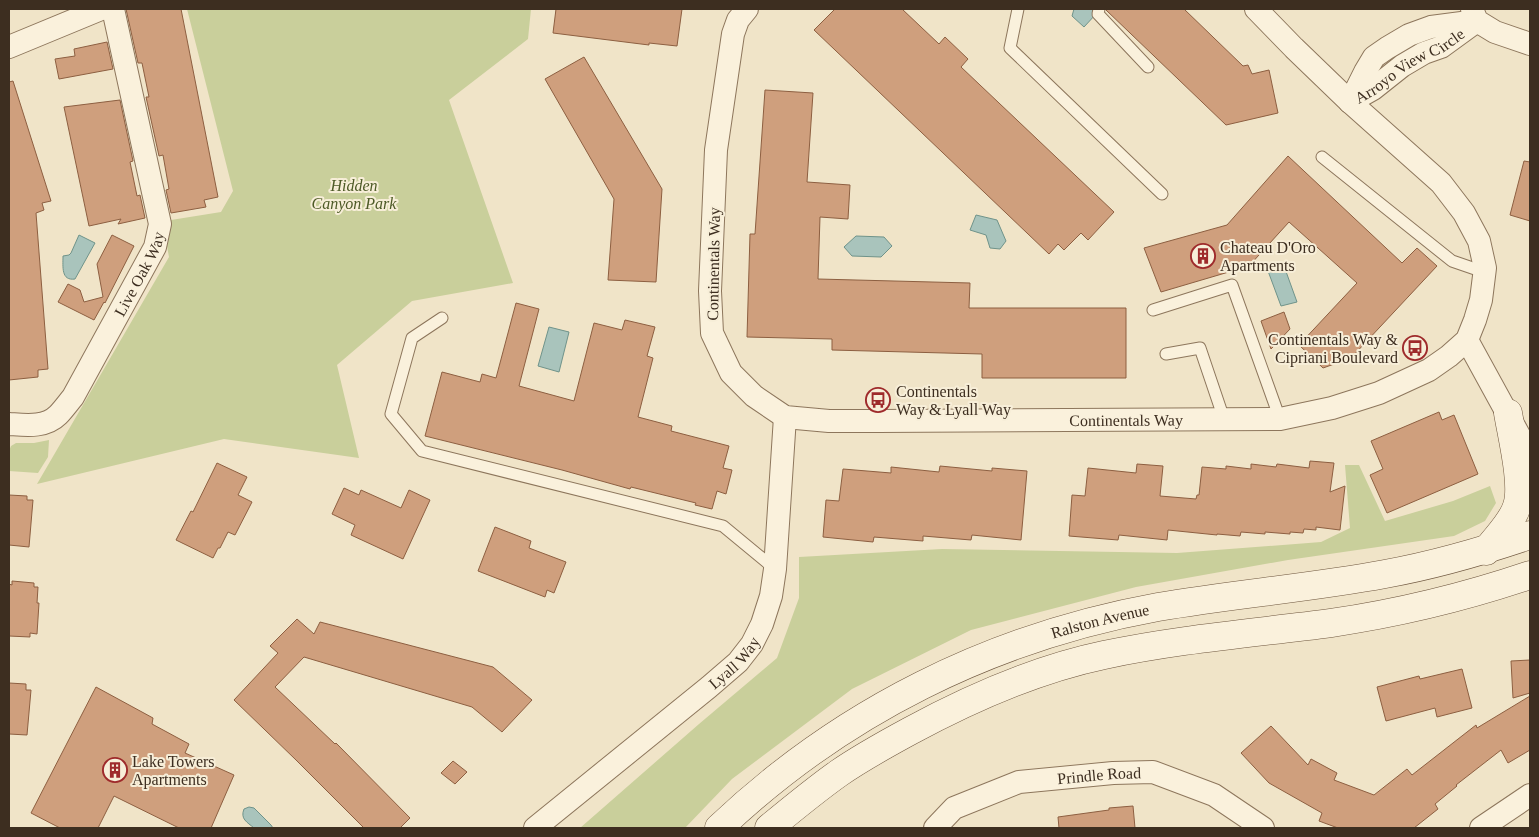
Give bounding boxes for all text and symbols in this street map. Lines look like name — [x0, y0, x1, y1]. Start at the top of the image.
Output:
street label: Arroyo View Circle — [1352, 25, 1468, 107]
park label: Hidden Canyon Park — [312, 177, 397, 213]
street label: Continentals Way — [704, 207, 724, 321]
street label: Live Oak Way — [111, 230, 168, 319]
place label: Chateau D'Oro Apartments — [1220, 239, 1316, 275]
building icon: Chateau D'Oro Apartments — [1190, 243, 1216, 269]
place label: Continentals Way & Cipriani Boulevard — [1268, 331, 1399, 367]
bus stop icon: Continentals Way & Cipriani Boulevard — [1402, 335, 1428, 361]
place label: Continentals Way & Lyall Way — [896, 383, 1011, 419]
bus stop icon: Continentals Way & Lyall Way — [865, 387, 891, 413]
street label: Continentals Way — [1069, 411, 1183, 430]
street label: Ralston Avenue — [1049, 601, 1151, 642]
street label: Lyall Way — [705, 634, 764, 692]
place label: Lake Towers Apartments — [132, 753, 215, 789]
building icon: Lake Towers Apartments — [102, 757, 128, 783]
street label: Prindle Road — [1056, 764, 1141, 787]

